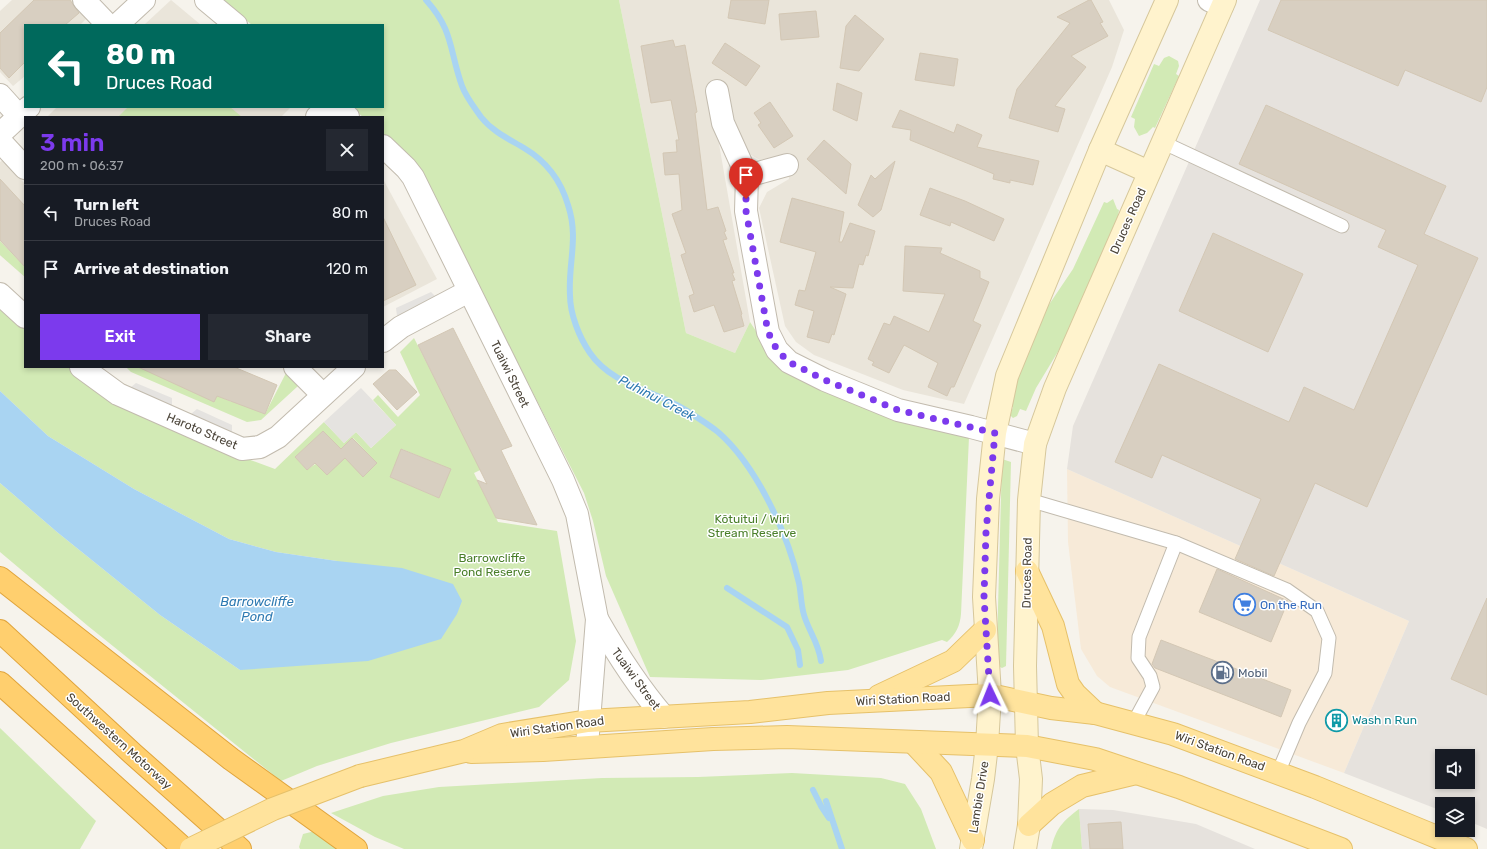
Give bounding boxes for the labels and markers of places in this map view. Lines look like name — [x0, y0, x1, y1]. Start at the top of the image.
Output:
pin — [729, 158, 763, 199]
supermarket icon: On the Run — [1231, 592, 1257, 618]
place label: On the Run — [1260, 598, 1322, 612]
fuel station icon: Mobil — [1209, 660, 1235, 686]
place label: Mobil — [1238, 666, 1267, 680]
building icon: Wash n Run — [1323, 707, 1349, 733]
place label: Wash n Run — [1352, 713, 1417, 727]

